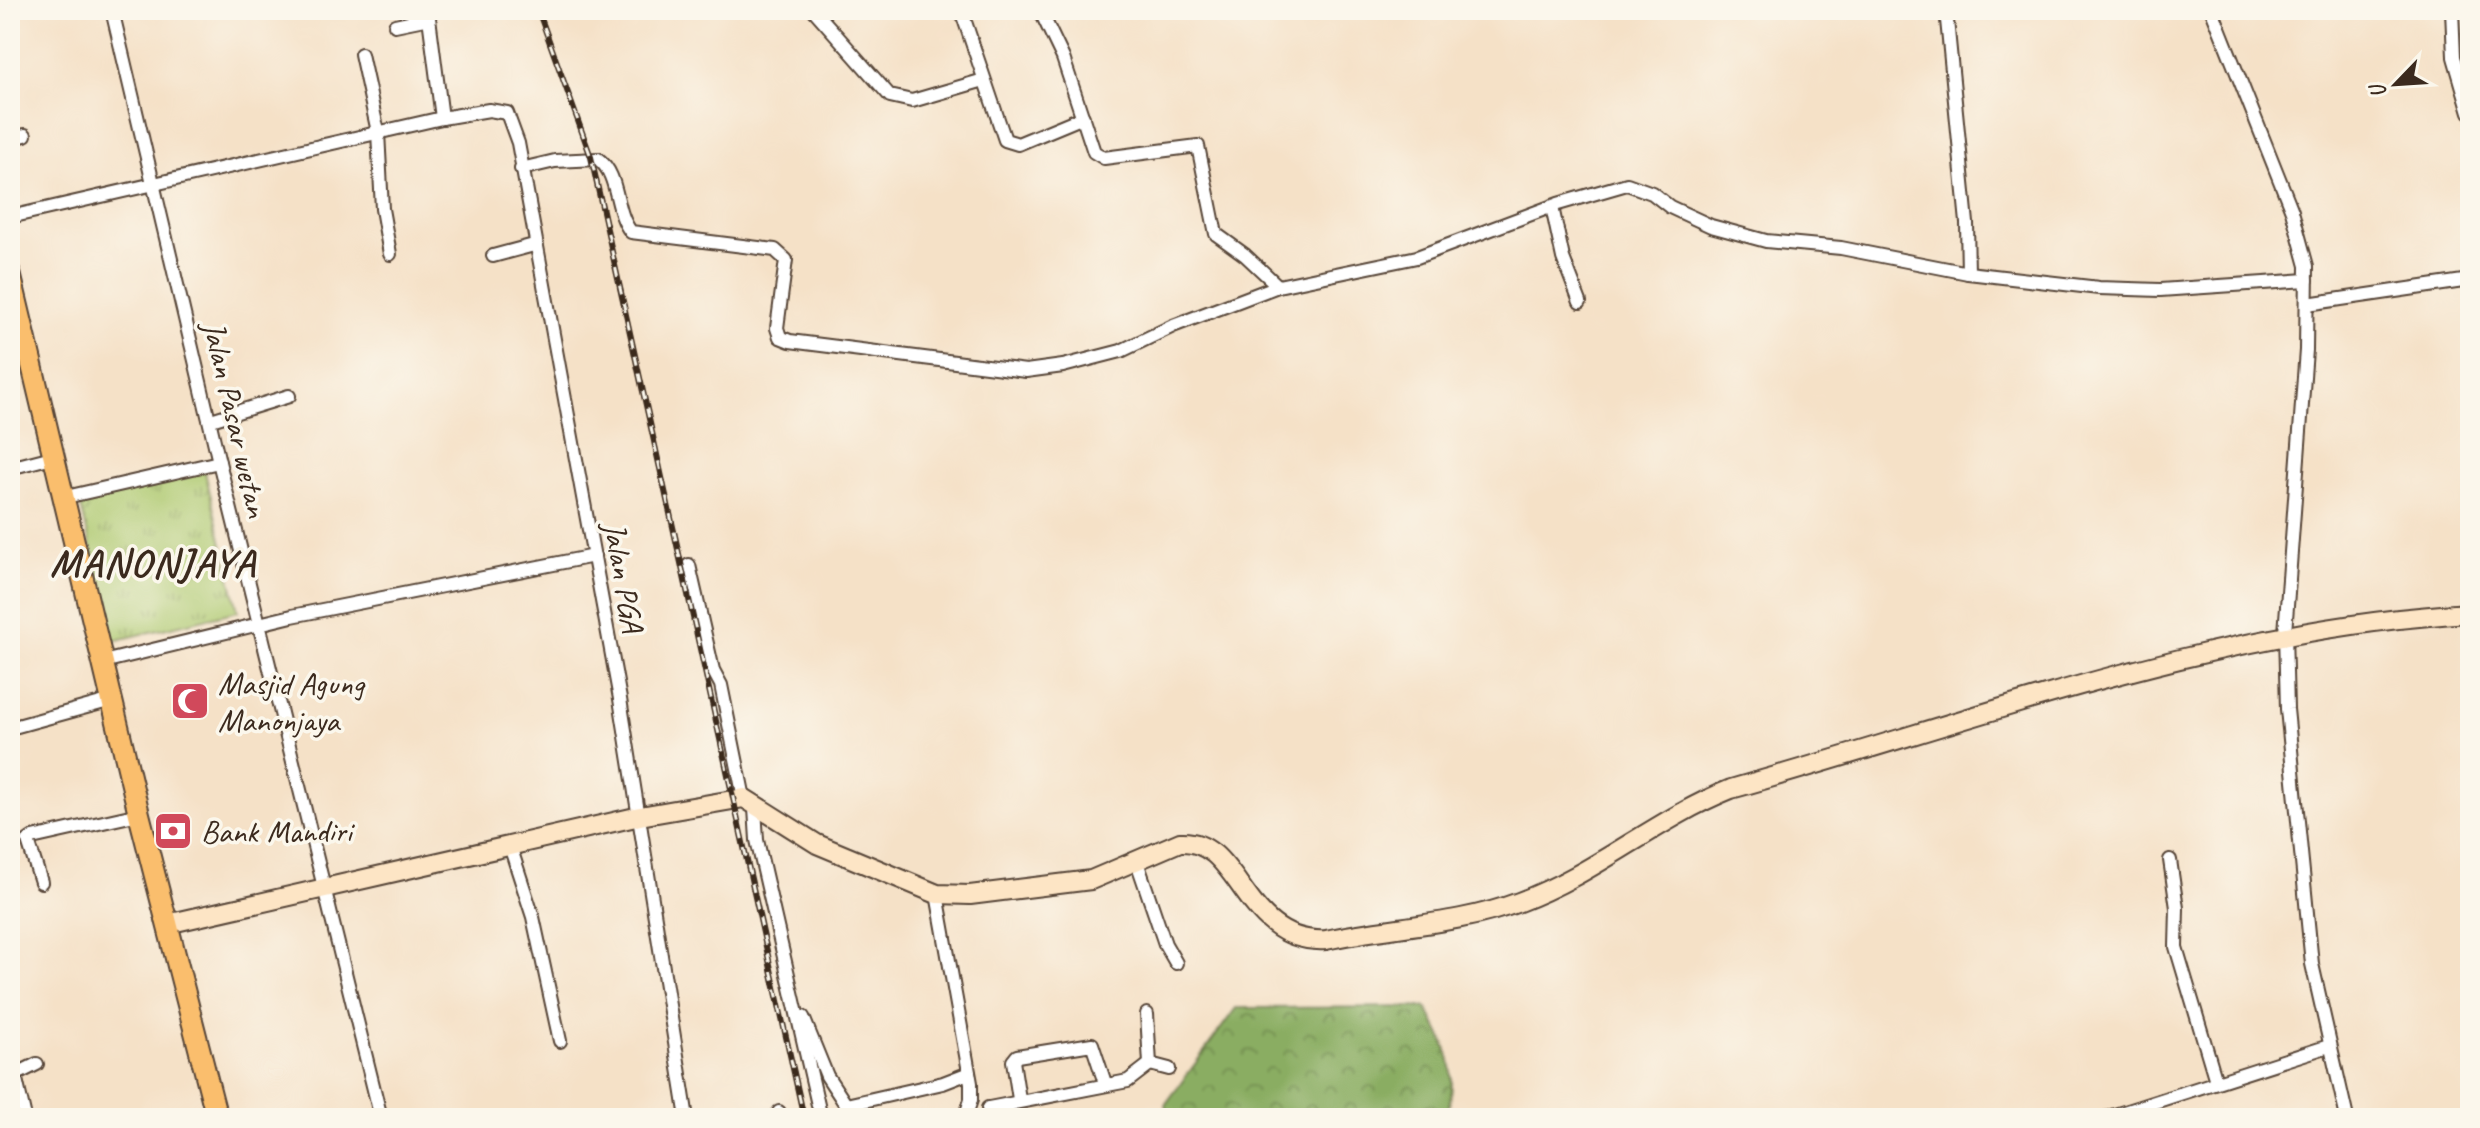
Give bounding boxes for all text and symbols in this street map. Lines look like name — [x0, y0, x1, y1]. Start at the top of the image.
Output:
north arrow — [2356, 44, 2436, 124]
text: U — [2362, 77, 2394, 103]
street label: Jalan Pasar wetan — [193, 315, 278, 523]
street label: Jalan PGA — [593, 517, 654, 637]
district label: MANONJAYA — [50, 538, 257, 588]
place label: Masjid Agung Manonjaya — [218, 663, 365, 741]
mosque icon: Masjid Agung Manonjaya — [169, 680, 211, 722]
bank icon: Bank Mandiri — [152, 810, 194, 852]
place label: Bank Mandiri — [201, 811, 356, 852]

